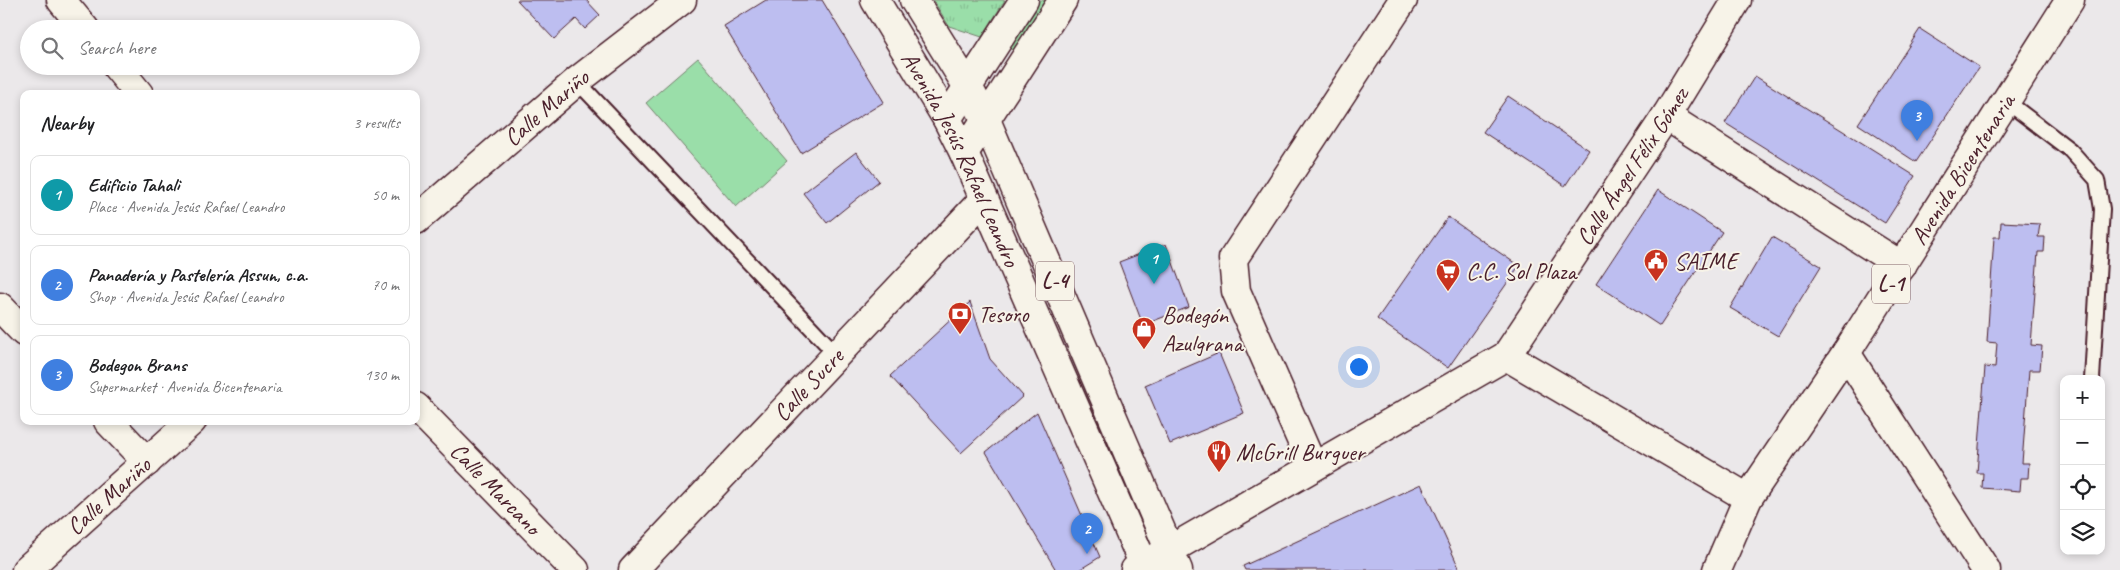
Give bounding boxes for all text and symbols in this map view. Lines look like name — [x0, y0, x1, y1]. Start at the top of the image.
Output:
search box — [20, 20, 420, 75]
icon: search — [38, 34, 66, 62]
text: Search here — [78, 36, 155, 60]
street label: Avenida Jesús Rafael Leandro — [895, 46, 1027, 272]
street label: Calle Mariño — [497, 62, 596, 153]
street label: Calle Ángel Félix Gómez — [1569, 80, 1696, 251]
street label: Avenida Bicentenaria — [1904, 87, 2023, 250]
pin: 3 — [1901, 100, 1933, 141]
text: Nearby — [40, 110, 93, 136]
text: 3 results — [353, 113, 400, 133]
text: Edificio Tahali — [88, 173, 179, 197]
text: 1 — [53, 185, 61, 205]
text: 50 m — [372, 185, 399, 205]
text: Place · Avenida Jesús Rafael Leandro — [88, 197, 284, 217]
pin: 1 — [1138, 243, 1170, 284]
place label: SAIME — [1674, 246, 1740, 276]
public building icon: SAIME — [1643, 248, 1669, 282]
place label: C.C. Sol Plaza — [1466, 256, 1578, 286]
supermarket icon: C.C. Sol Plaza — [1435, 258, 1461, 292]
road number: L-4 — [1036, 262, 1074, 300]
text: Panadería y Pastelería Assun, c.a. — [88, 263, 308, 287]
road number: L-1 — [1872, 264, 1910, 304]
text: 2 — [53, 275, 61, 295]
text: 70 m — [372, 275, 399, 295]
text: Shop · Avenida Jesús Rafael Leandro — [88, 287, 284, 307]
place label: Tesoro — [978, 299, 1030, 329]
place label: Bodegón Azulgrana — [1162, 300, 1245, 358]
bank icon: Tesoro — [947, 301, 973, 335]
shop icon: Bodegón Azulgrana — [1131, 316, 1157, 350]
street label: Calle Sucre — [767, 340, 851, 428]
text: Bodegon Brans — [88, 353, 186, 377]
your location — [1346, 354, 1372, 380]
text: 3 — [53, 365, 61, 385]
text: 130 m — [365, 365, 399, 385]
map controls — [2060, 375, 2105, 555]
button: + — [2060, 375, 2105, 420]
text: Supermarket · Avenida Bicentenaria — [88, 377, 282, 397]
button: − — [2060, 420, 2105, 465]
street label: Calle Marcano — [444, 436, 549, 543]
place label: McGrill Burguer — [1236, 437, 1367, 467]
restaurant icon: McGrill Burguer — [1206, 439, 1232, 473]
street label: Calle Mariño — [60, 449, 158, 541]
button: locate — [2060, 465, 2105, 510]
button: layers — [2060, 510, 2105, 555]
pin: 2 — [1071, 513, 1103, 554]

